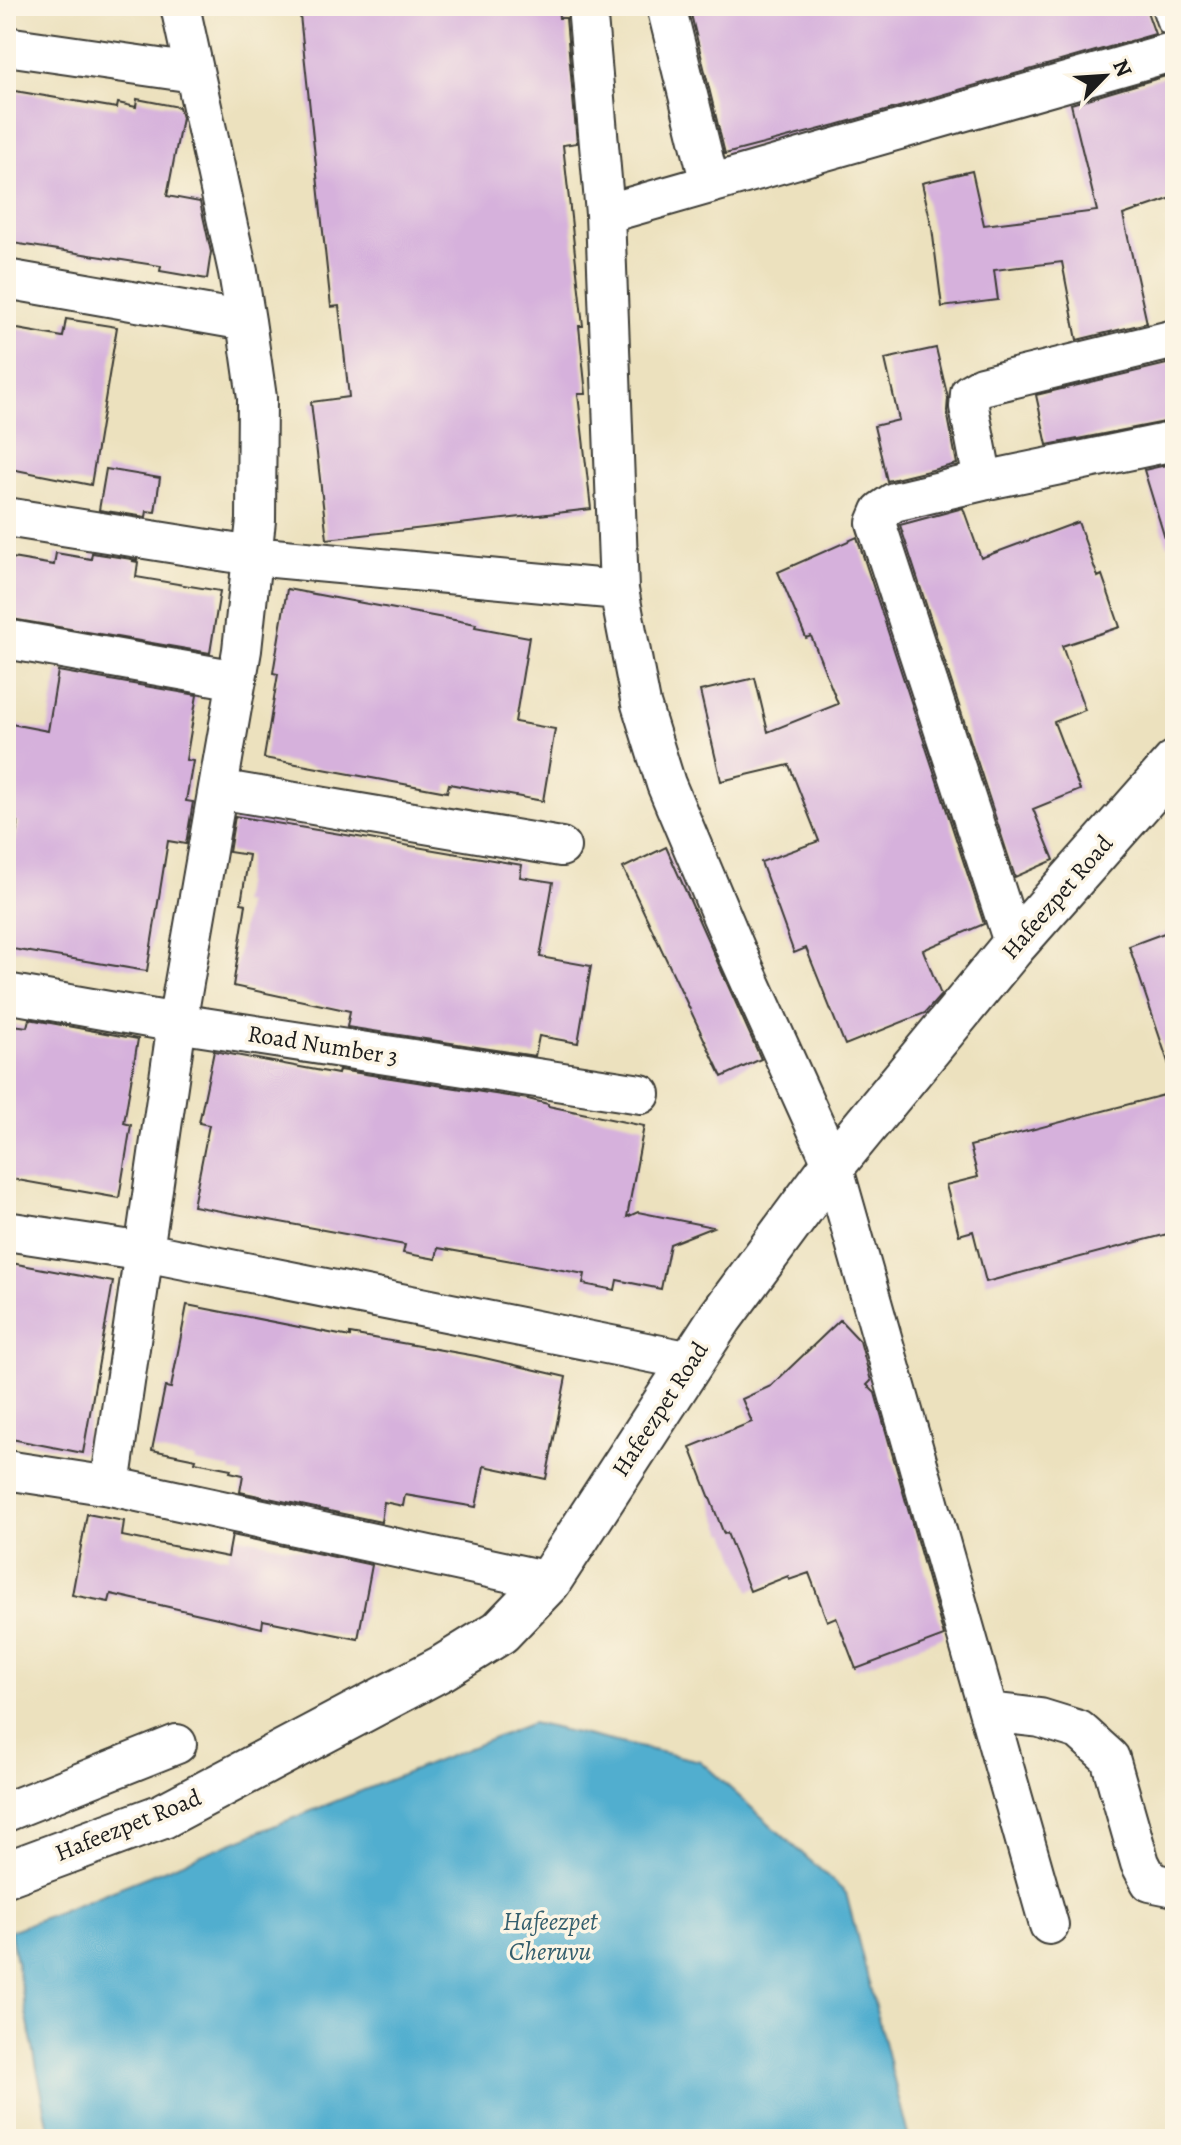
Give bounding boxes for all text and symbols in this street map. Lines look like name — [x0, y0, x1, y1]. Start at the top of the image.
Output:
north arrow — [1065, 36, 1145, 116]
text: N — [1105, 54, 1139, 82]
street label: Hafeezpet Road — [994, 828, 1120, 966]
street label: Road Number 3 — [246, 1017, 400, 1073]
street label: Hafeezpet Road — [604, 1335, 716, 1483]
street label: Hafeezpet Road — [50, 1781, 206, 1869]
water label: Hafeezpet Cheruvu — [503, 1904, 599, 1969]

